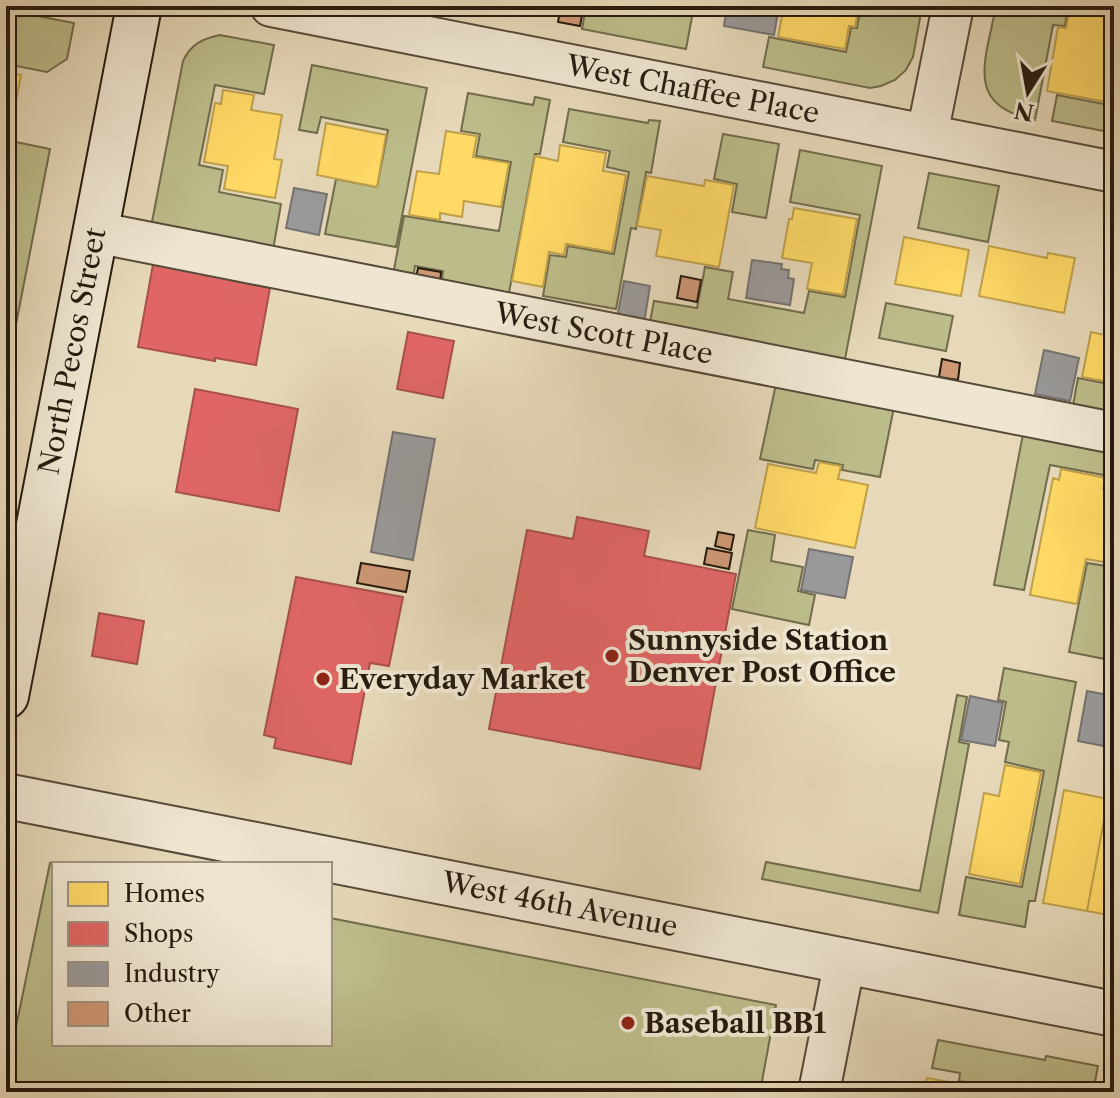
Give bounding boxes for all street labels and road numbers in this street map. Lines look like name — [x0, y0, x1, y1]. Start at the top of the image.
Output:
street label: West Chaffee Place — [563, 48, 822, 130]
street label: North Pecos Street — [31, 225, 113, 477]
street label: West Scott Place — [491, 295, 716, 371]
street label: West 46th Avenue — [438, 864, 681, 944]

